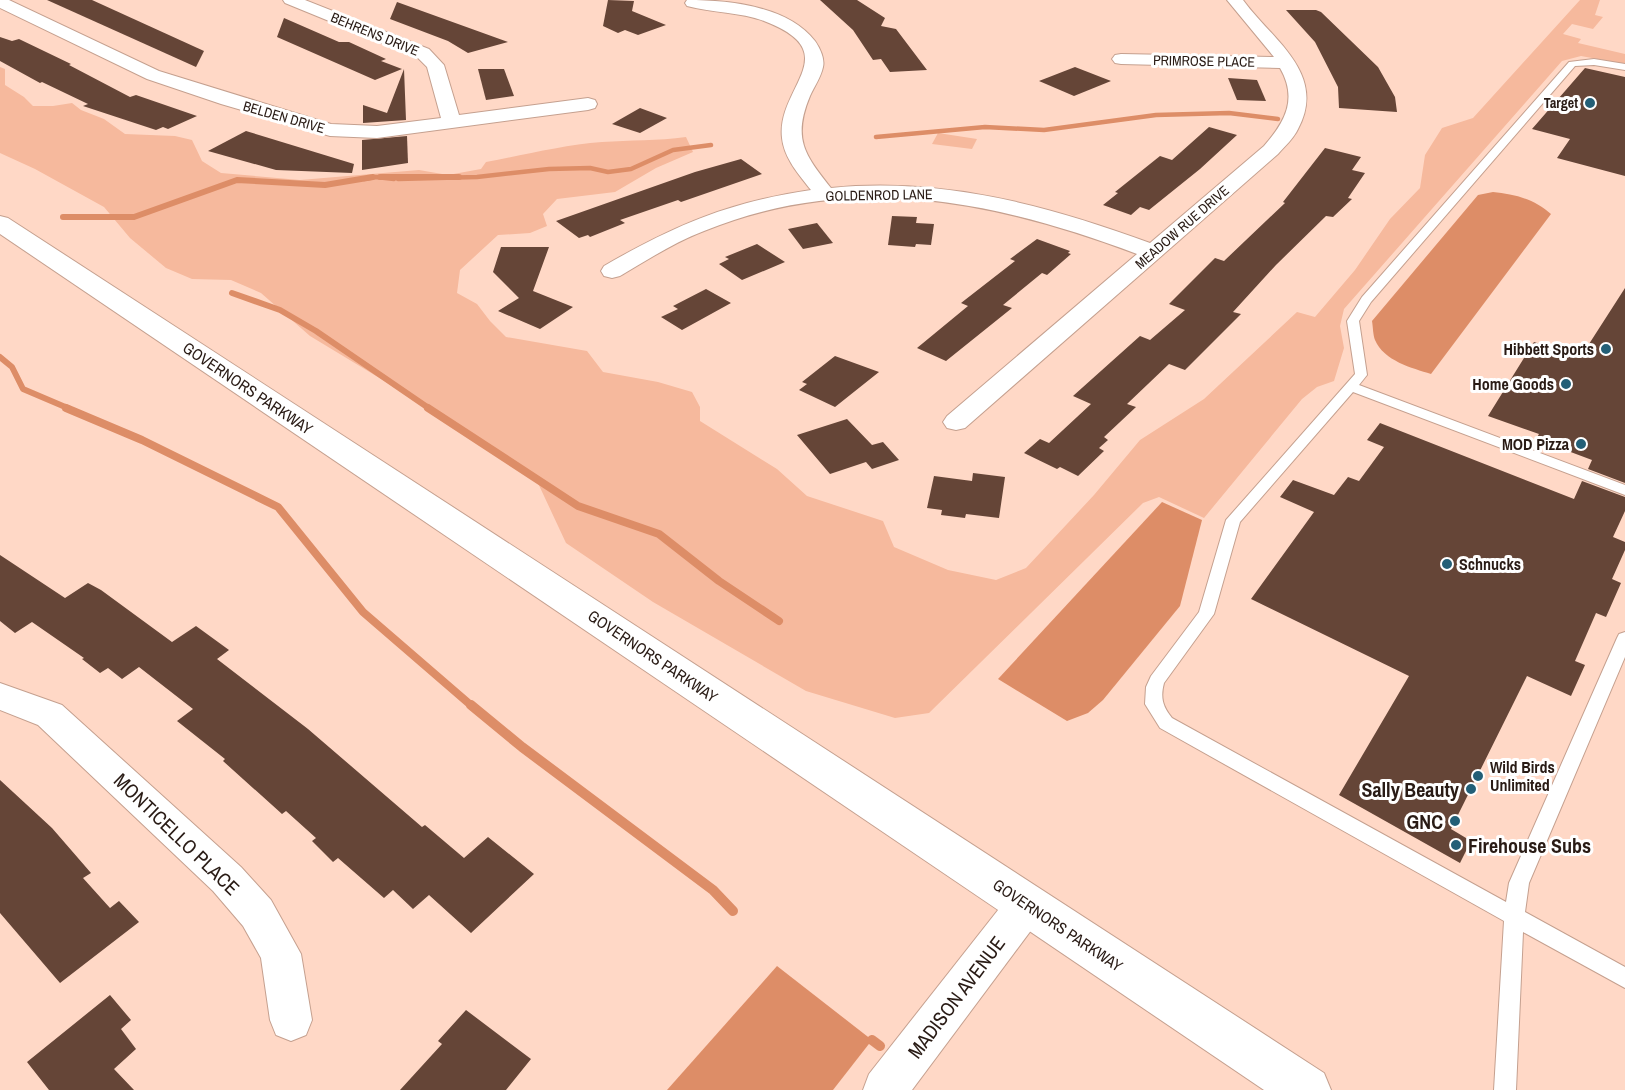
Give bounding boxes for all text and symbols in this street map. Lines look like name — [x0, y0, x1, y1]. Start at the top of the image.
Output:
street label: BEHRENS DRIVE — [328, 8, 422, 60]
street label: PRIMROSE PLACE — [1153, 51, 1255, 71]
place label: Target — [1544, 94, 1578, 112]
marker: Target — [1583, 96, 1597, 110]
street label: BELDEN DRIVE — [241, 97, 327, 137]
street label: MEADOW RUE DRIVE — [1131, 181, 1233, 273]
street label: GOLDENROD LANE — [825, 185, 933, 205]
street label: GOVERNORS PARKWAY — [179, 336, 317, 440]
place label: Hibbett Sports — [1504, 338, 1594, 360]
marker: Hibbett Sports — [1599, 342, 1613, 356]
place label: Home Goods — [1472, 373, 1554, 395]
marker: Home Goods — [1559, 377, 1573, 391]
place label: MOD Pizza — [1502, 433, 1570, 455]
marker: MOD Pizza — [1574, 437, 1588, 451]
place label: Schnucks — [1459, 553, 1521, 575]
marker: Schnucks — [1440, 557, 1454, 571]
street label: GOVERNORS PARKWAY — [584, 604, 722, 708]
place label: Wild Birds Unlimited — [1490, 756, 1555, 796]
street label: MONTICELLO PLACE — [108, 767, 246, 901]
marker: Wild Birds Unlimited — [1471, 769, 1485, 783]
place label: Sally Beauty — [1361, 776, 1460, 803]
marker: Sally Beauty — [1464, 782, 1478, 796]
place label: GNC — [1407, 808, 1443, 835]
marker: GNC — [1448, 814, 1462, 828]
place label: Firehouse Subs — [1468, 832, 1591, 859]
marker: Firehouse Subs — [1449, 838, 1463, 852]
street label: GOVERNORS PARKWAY — [989, 873, 1127, 977]
street label: MADISON AVENUE — [901, 930, 1011, 1064]

